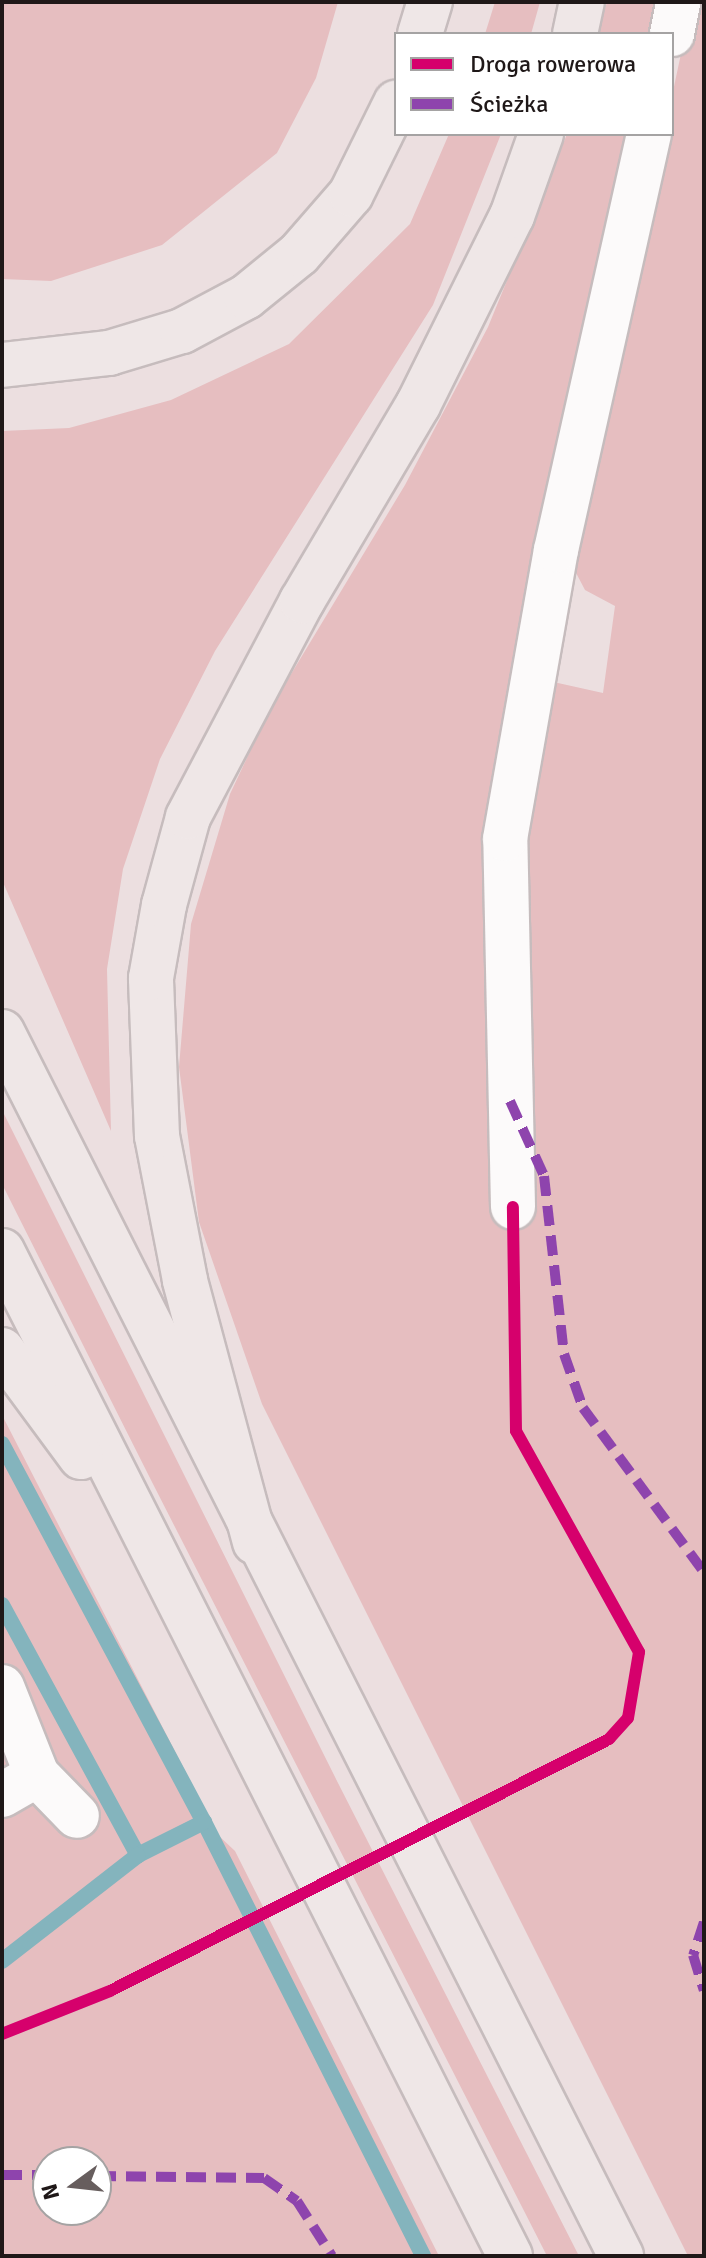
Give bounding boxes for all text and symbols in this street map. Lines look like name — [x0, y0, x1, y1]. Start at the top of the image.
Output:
legend — [394, 32, 674, 136]
text: Droga rowerowa — [470, 49, 636, 79]
text: Ścieżka — [470, 89, 548, 119]
north arrow — [32, 2146, 112, 2226]
text: N — [35, 2181, 65, 2203]

